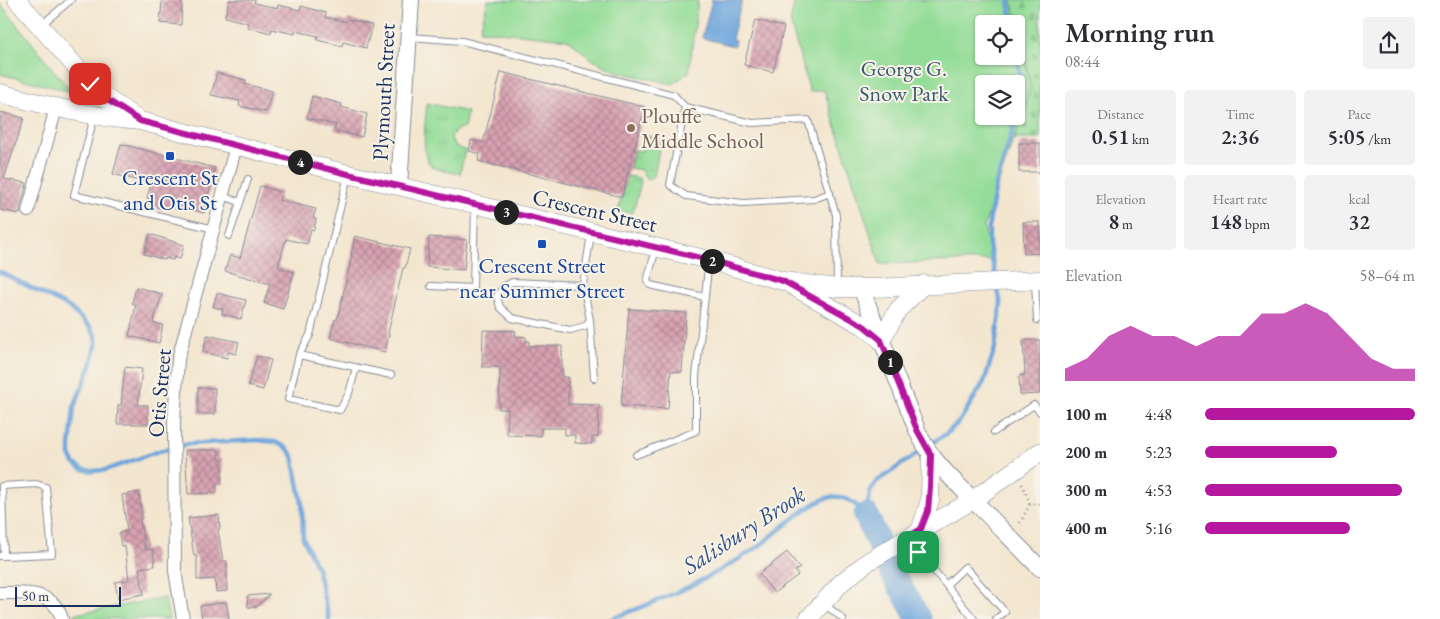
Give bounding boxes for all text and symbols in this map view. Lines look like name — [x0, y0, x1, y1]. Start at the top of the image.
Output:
text: Morning run — [1065, 14, 1215, 50]
map controls — [975, 15, 1025, 125]
button: locate — [975, 15, 1025, 65]
button: share — [1363, 17, 1415, 69]
street label: Plymouth Street — [365, 22, 402, 162]
text: 08:44 — [1065, 51, 1100, 72]
park label: George G. Snow Park — [859, 54, 949, 108]
pin — [69, 63, 111, 105]
icon: check — [76, 70, 104, 98]
button: layers — [975, 75, 1025, 125]
place label: Plouffe Middle School — [641, 101, 764, 155]
text: Distance — [1097, 105, 1144, 123]
text: Time — [1225, 105, 1255, 123]
text: Pace — [1348, 105, 1371, 123]
marker: Plouffe Middle School — [625, 122, 637, 134]
text: 0.51 — [1092, 123, 1129, 150]
text: 2:36 — [1221, 123, 1259, 150]
text: 5:05 — [1327, 123, 1365, 150]
text: km — [1129, 130, 1150, 148]
text: /km — [1365, 130, 1391, 148]
marker: Crescent St and Otis St — [164, 150, 176, 162]
pin: 4 — [288, 150, 312, 174]
text: 4 — [297, 153, 304, 171]
place label: Crescent St and Otis St — [122, 163, 218, 217]
street label: Crescent Street — [530, 182, 660, 239]
text: Elevation — [1095, 190, 1146, 208]
text: Heart rate — [1213, 190, 1267, 208]
text: kcal — [1349, 190, 1370, 208]
pin: 3 — [494, 200, 518, 224]
text: 3 — [503, 203, 510, 221]
text: 8 — [1108, 208, 1119, 235]
text: 148 — [1210, 208, 1242, 235]
text: 32 — [1349, 208, 1370, 235]
text: m — [1119, 215, 1133, 233]
text: bpm — [1242, 215, 1270, 233]
marker: Crescent Street near Summer Street — [536, 238, 548, 250]
pin: 2 — [700, 248, 724, 274]
place label: Crescent Street near Summer Street — [459, 251, 625, 305]
text: 2 — [709, 252, 716, 270]
text: Elevation — [1065, 265, 1123, 286]
text: 58–64 m — [1360, 265, 1415, 286]
street label: Otis Street — [141, 347, 178, 439]
pin: 1 — [878, 350, 902, 374]
text: 1 — [887, 353, 894, 371]
text: 100 m — [1065, 404, 1107, 425]
text: 4:48 — [1145, 404, 1172, 425]
text: 200 m — [1065, 442, 1107, 463]
text: 5:23 — [1145, 442, 1172, 463]
water label: Salisbury Brook — [676, 478, 811, 581]
text: 300 m — [1065, 480, 1107, 501]
text: 4:53 — [1145, 480, 1172, 501]
text: 400 m — [1065, 518, 1107, 539]
text: 5:16 — [1145, 518, 1172, 539]
pin — [897, 531, 939, 573]
icon: arrive — [904, 538, 932, 566]
scale bar — [15, 584, 121, 607]
text: 50 m — [22, 587, 49, 605]

